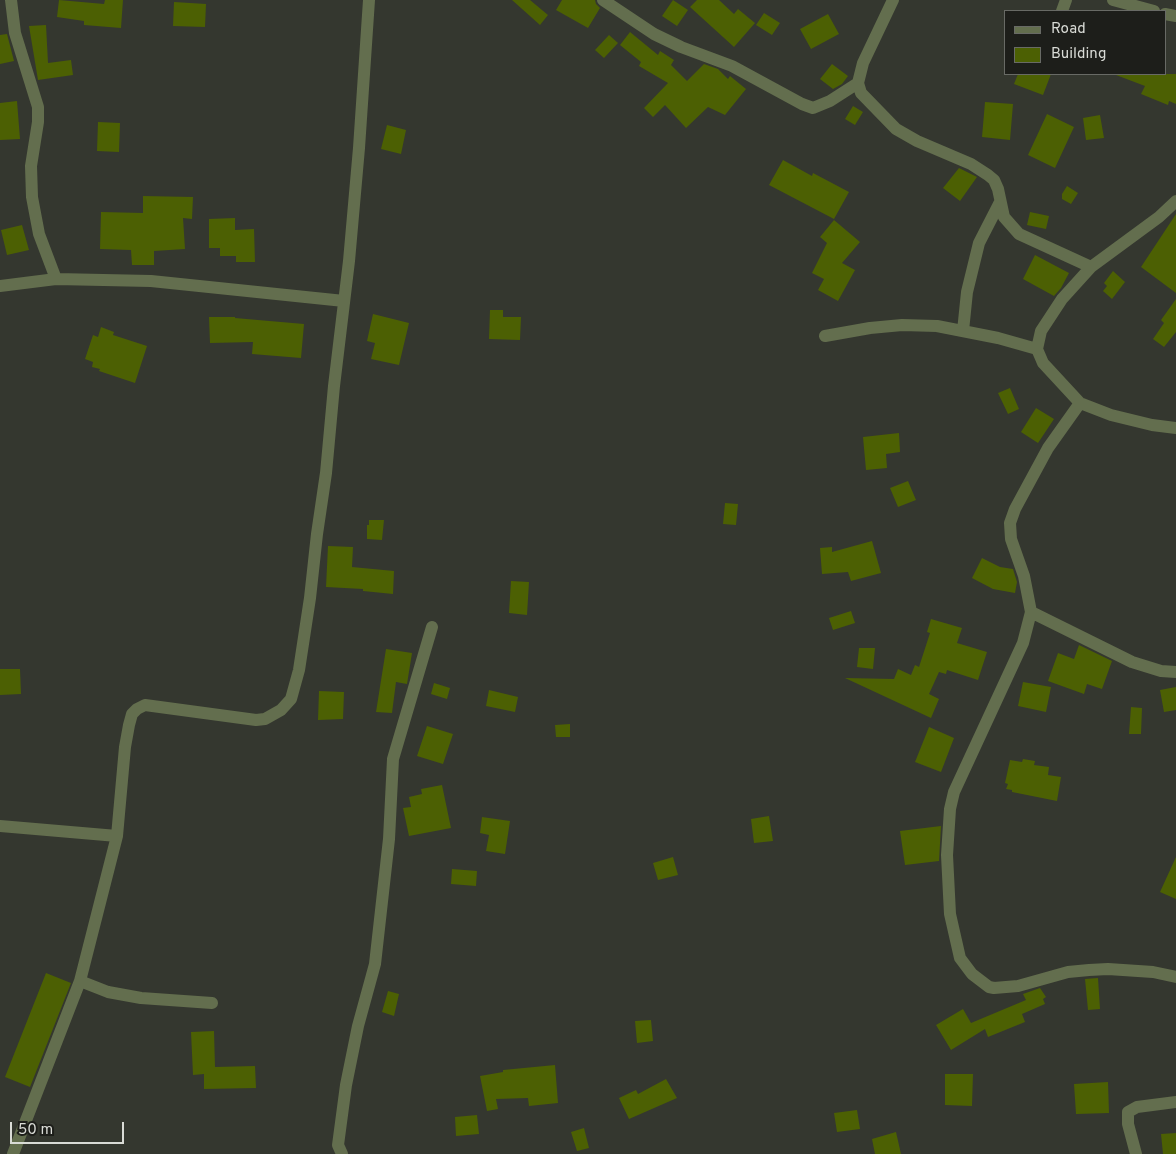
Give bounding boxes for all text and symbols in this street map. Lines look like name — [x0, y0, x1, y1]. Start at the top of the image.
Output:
legend — [1004, 10, 1166, 75]
text: Road — [1051, 20, 1086, 39]
text: Building — [1051, 45, 1106, 64]
scale bar — [12, 1112, 126, 1144]
text: 50 m — [18, 1121, 53, 1140]

